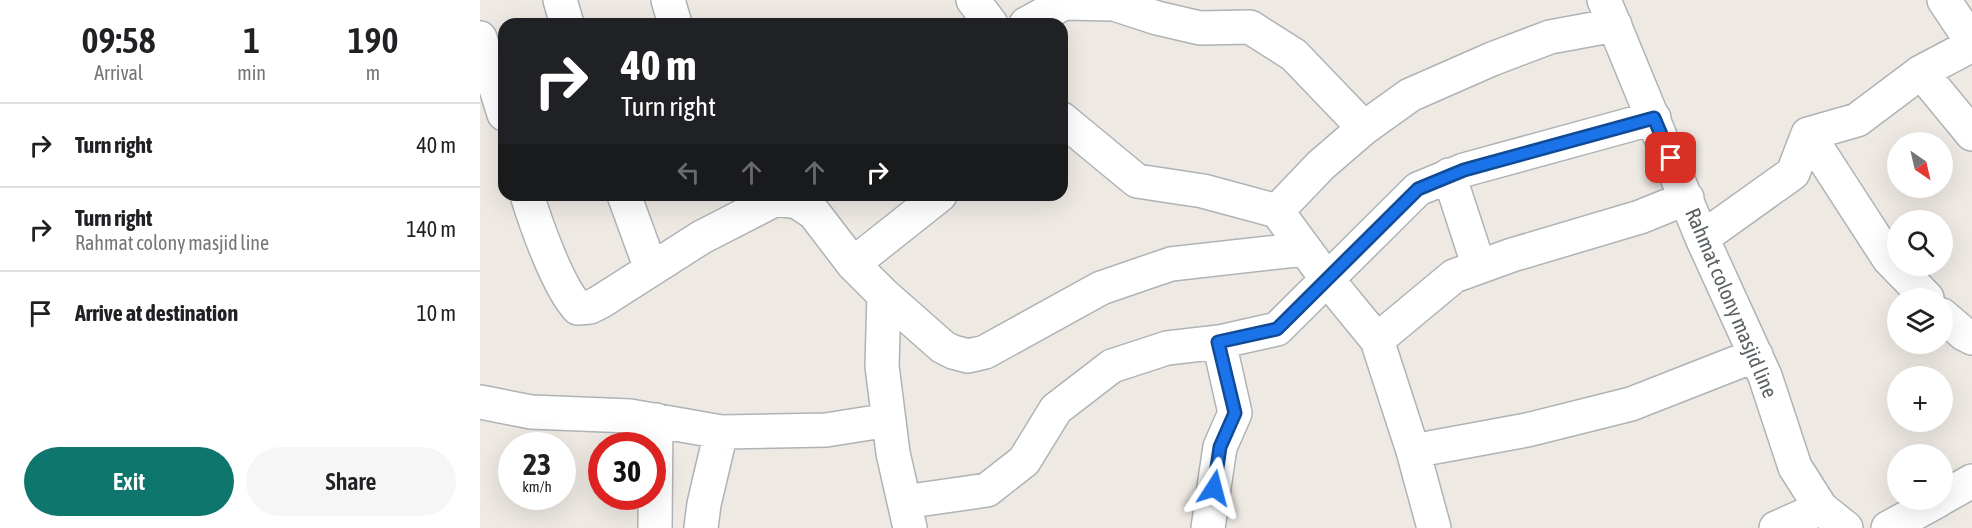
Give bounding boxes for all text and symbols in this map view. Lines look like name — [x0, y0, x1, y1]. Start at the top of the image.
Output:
text: 09:58 — [82, 19, 156, 61]
text: 1 — [243, 19, 260, 61]
text: 190 — [348, 19, 398, 61]
text: 40 m — [621, 41, 696, 89]
icon: right — [522, 42, 600, 120]
text: Arrival — [94, 61, 143, 84]
text: min — [237, 61, 266, 84]
text: m — [366, 61, 380, 84]
text: Turn right — [621, 91, 716, 122]
icon: right — [24, 129, 57, 162]
text: Turn right — [75, 132, 152, 158]
text: 40 m — [416, 132, 456, 158]
pin — [1645, 132, 1696, 183]
north arrow — [1887, 132, 1953, 198]
map controls — [1887, 132, 1953, 510]
icon: arrive — [1654, 141, 1687, 174]
icon: left — [672, 156, 705, 189]
icon: ahead — [735, 156, 768, 189]
icon: ahead — [798, 156, 831, 189]
icon: right — [861, 156, 894, 189]
street label: Rahmat colony masjid line — [1681, 204, 1783, 401]
text: Turn right — [75, 205, 152, 231]
button: search — [1887, 210, 1953, 276]
icon: right — [24, 213, 57, 246]
text: 140 m — [406, 216, 456, 242]
text: Rahmat colony masjid line — [75, 231, 269, 254]
button: layers — [1887, 288, 1953, 354]
icon: arrive — [24, 297, 57, 330]
text: Arrive at destination — [75, 300, 238, 326]
text: 10 m — [416, 300, 456, 326]
button: + — [1887, 366, 1953, 432]
speed limit sign: 30 — [588, 432, 666, 510]
button: − — [1887, 444, 1953, 510]
button: Exit — [24, 447, 234, 516]
button: Share — [246, 447, 456, 516]
text: 23 — [523, 447, 551, 481]
position arrow — [1182, 456, 1246, 520]
text: km/h — [522, 478, 552, 495]

